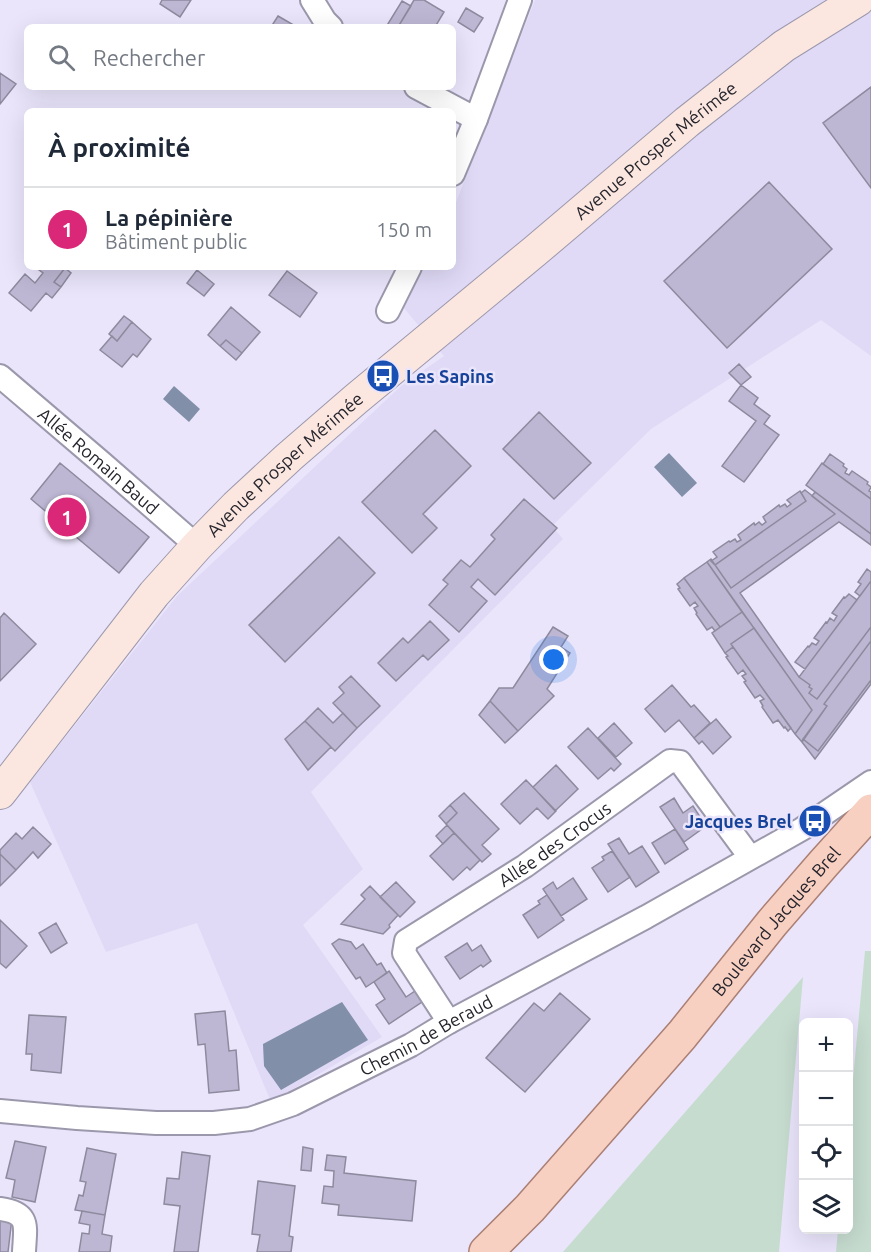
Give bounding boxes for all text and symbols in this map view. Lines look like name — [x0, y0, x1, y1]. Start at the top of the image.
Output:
search box — [24, 24, 456, 90]
icon: search — [45, 41, 78, 74]
text: Rechercher — [93, 45, 205, 70]
street label: Avenue Prosper Mérimée — [570, 77, 740, 223]
text: À proximité — [48, 133, 190, 162]
text: La pépinière — [105, 205, 233, 230]
text: 1 — [62, 218, 73, 241]
text: 150 m — [376, 218, 432, 241]
text: Bâtiment public — [105, 230, 247, 253]
bus stop icon: Les Sapins — [365, 358, 401, 394]
place label: Les Sapins — [406, 366, 494, 386]
street label: Avenue Prosper Mérimée — [202, 388, 367, 540]
street label: Allée Romain Baud — [35, 403, 163, 518]
pin: 1 — [48, 494, 86, 540]
your location — [539, 645, 568, 674]
street label: Allée des Crocus — [495, 797, 614, 890]
bus stop icon: Jacques Brel — [797, 803, 833, 839]
place label: Jacques Brel — [685, 811, 793, 831]
street label: Boulevard Jacques Brel — [708, 842, 844, 1000]
street label: Chemin de Beraud — [356, 991, 496, 1079]
map controls — [799, 1018, 853, 1234]
button: + — [799, 1018, 853, 1072]
button: − — [799, 1072, 853, 1126]
button: locate — [799, 1126, 853, 1180]
button: layers — [799, 1180, 853, 1234]

